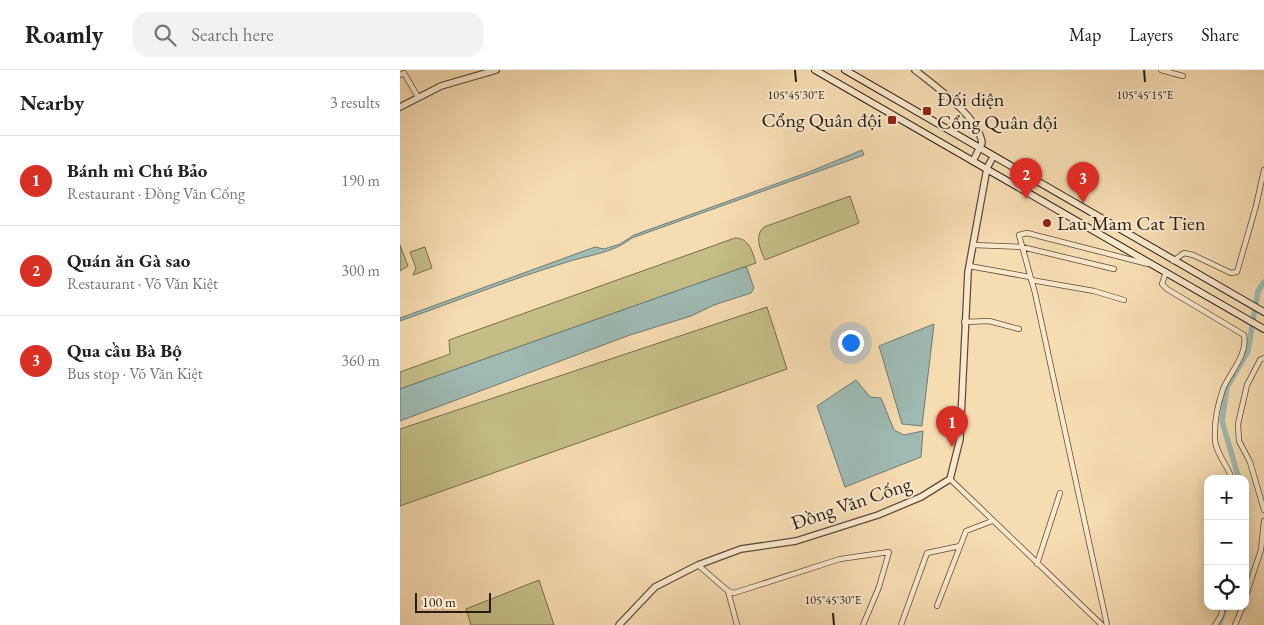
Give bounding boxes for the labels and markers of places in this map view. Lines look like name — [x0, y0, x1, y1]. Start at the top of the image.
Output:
place label: Đối diện Cổng Quân đội — [937, 86, 1058, 135]
marker: Đối diện Cổng Quân đội — [921, 105, 933, 117]
place label: Cổng Quân đội — [761, 107, 882, 133]
marker: Cổng Quân đội — [886, 114, 898, 126]
pin: 2 — [1010, 158, 1042, 199]
pin: 3 — [1067, 162, 1099, 203]
place label: Lau Mam Cat Tien — [1057, 210, 1206, 236]
marker: Lau Mam Cat Tien — [1041, 217, 1053, 229]
pin: 1 — [936, 406, 968, 447]

